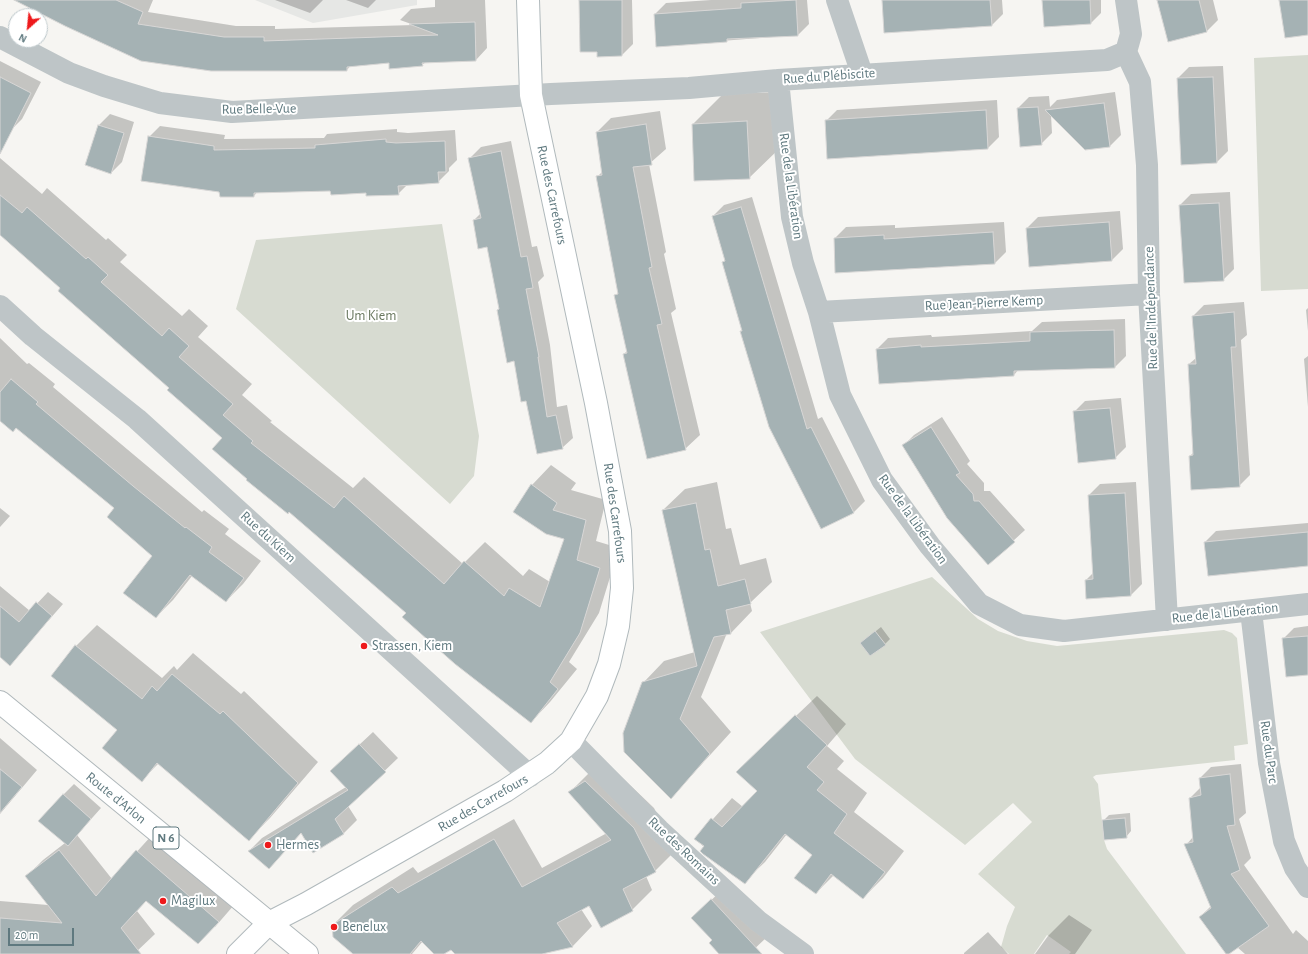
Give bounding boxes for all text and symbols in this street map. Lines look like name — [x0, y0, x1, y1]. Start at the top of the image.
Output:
north arrow — [8, 8, 48, 48]
text: N — [17, 32, 29, 45]
street label: Rue du Plébiscite — [782, 64, 876, 88]
street label: Rue Belle-Vue — [222, 100, 296, 118]
street label: Rue de la Libération — [775, 132, 807, 240]
street label: Rue des Carrefours — [533, 144, 571, 246]
street label: Rue de l'Indépendance — [1140, 246, 1162, 370]
street label: Rue Jean-Pierre Kemp — [924, 292, 1044, 314]
park label: Um Kiem — [346, 308, 396, 324]
street label: Rue des Carrefours — [600, 462, 630, 564]
street label: Rue de la Libération — [875, 471, 951, 567]
street label: Rue du Kiem — [237, 508, 299, 566]
street label: Rue de la Libération — [1171, 599, 1279, 627]
place label: Strassen, Kiem — [372, 638, 452, 654]
marker: Strassen, Kiem — [359, 641, 369, 651]
street label: Rue du Parc — [1256, 720, 1282, 784]
street label: Route d'Arlon — [82, 769, 150, 827]
street label: Rue des Carrefours — [435, 770, 531, 836]
street label: Rue des Romains — [645, 813, 723, 889]
road number: N 6 — [153, 827, 179, 849]
place label: Hermes — [276, 837, 319, 853]
marker: Hermes — [263, 840, 273, 850]
place label: Magilux — [171, 893, 215, 909]
marker: Magilux — [158, 896, 168, 906]
place label: Benelux — [342, 919, 386, 935]
scale bar — [10, 920, 76, 946]
marker: Benelux — [329, 922, 339, 932]
text: 20 m — [15, 929, 38, 941]

